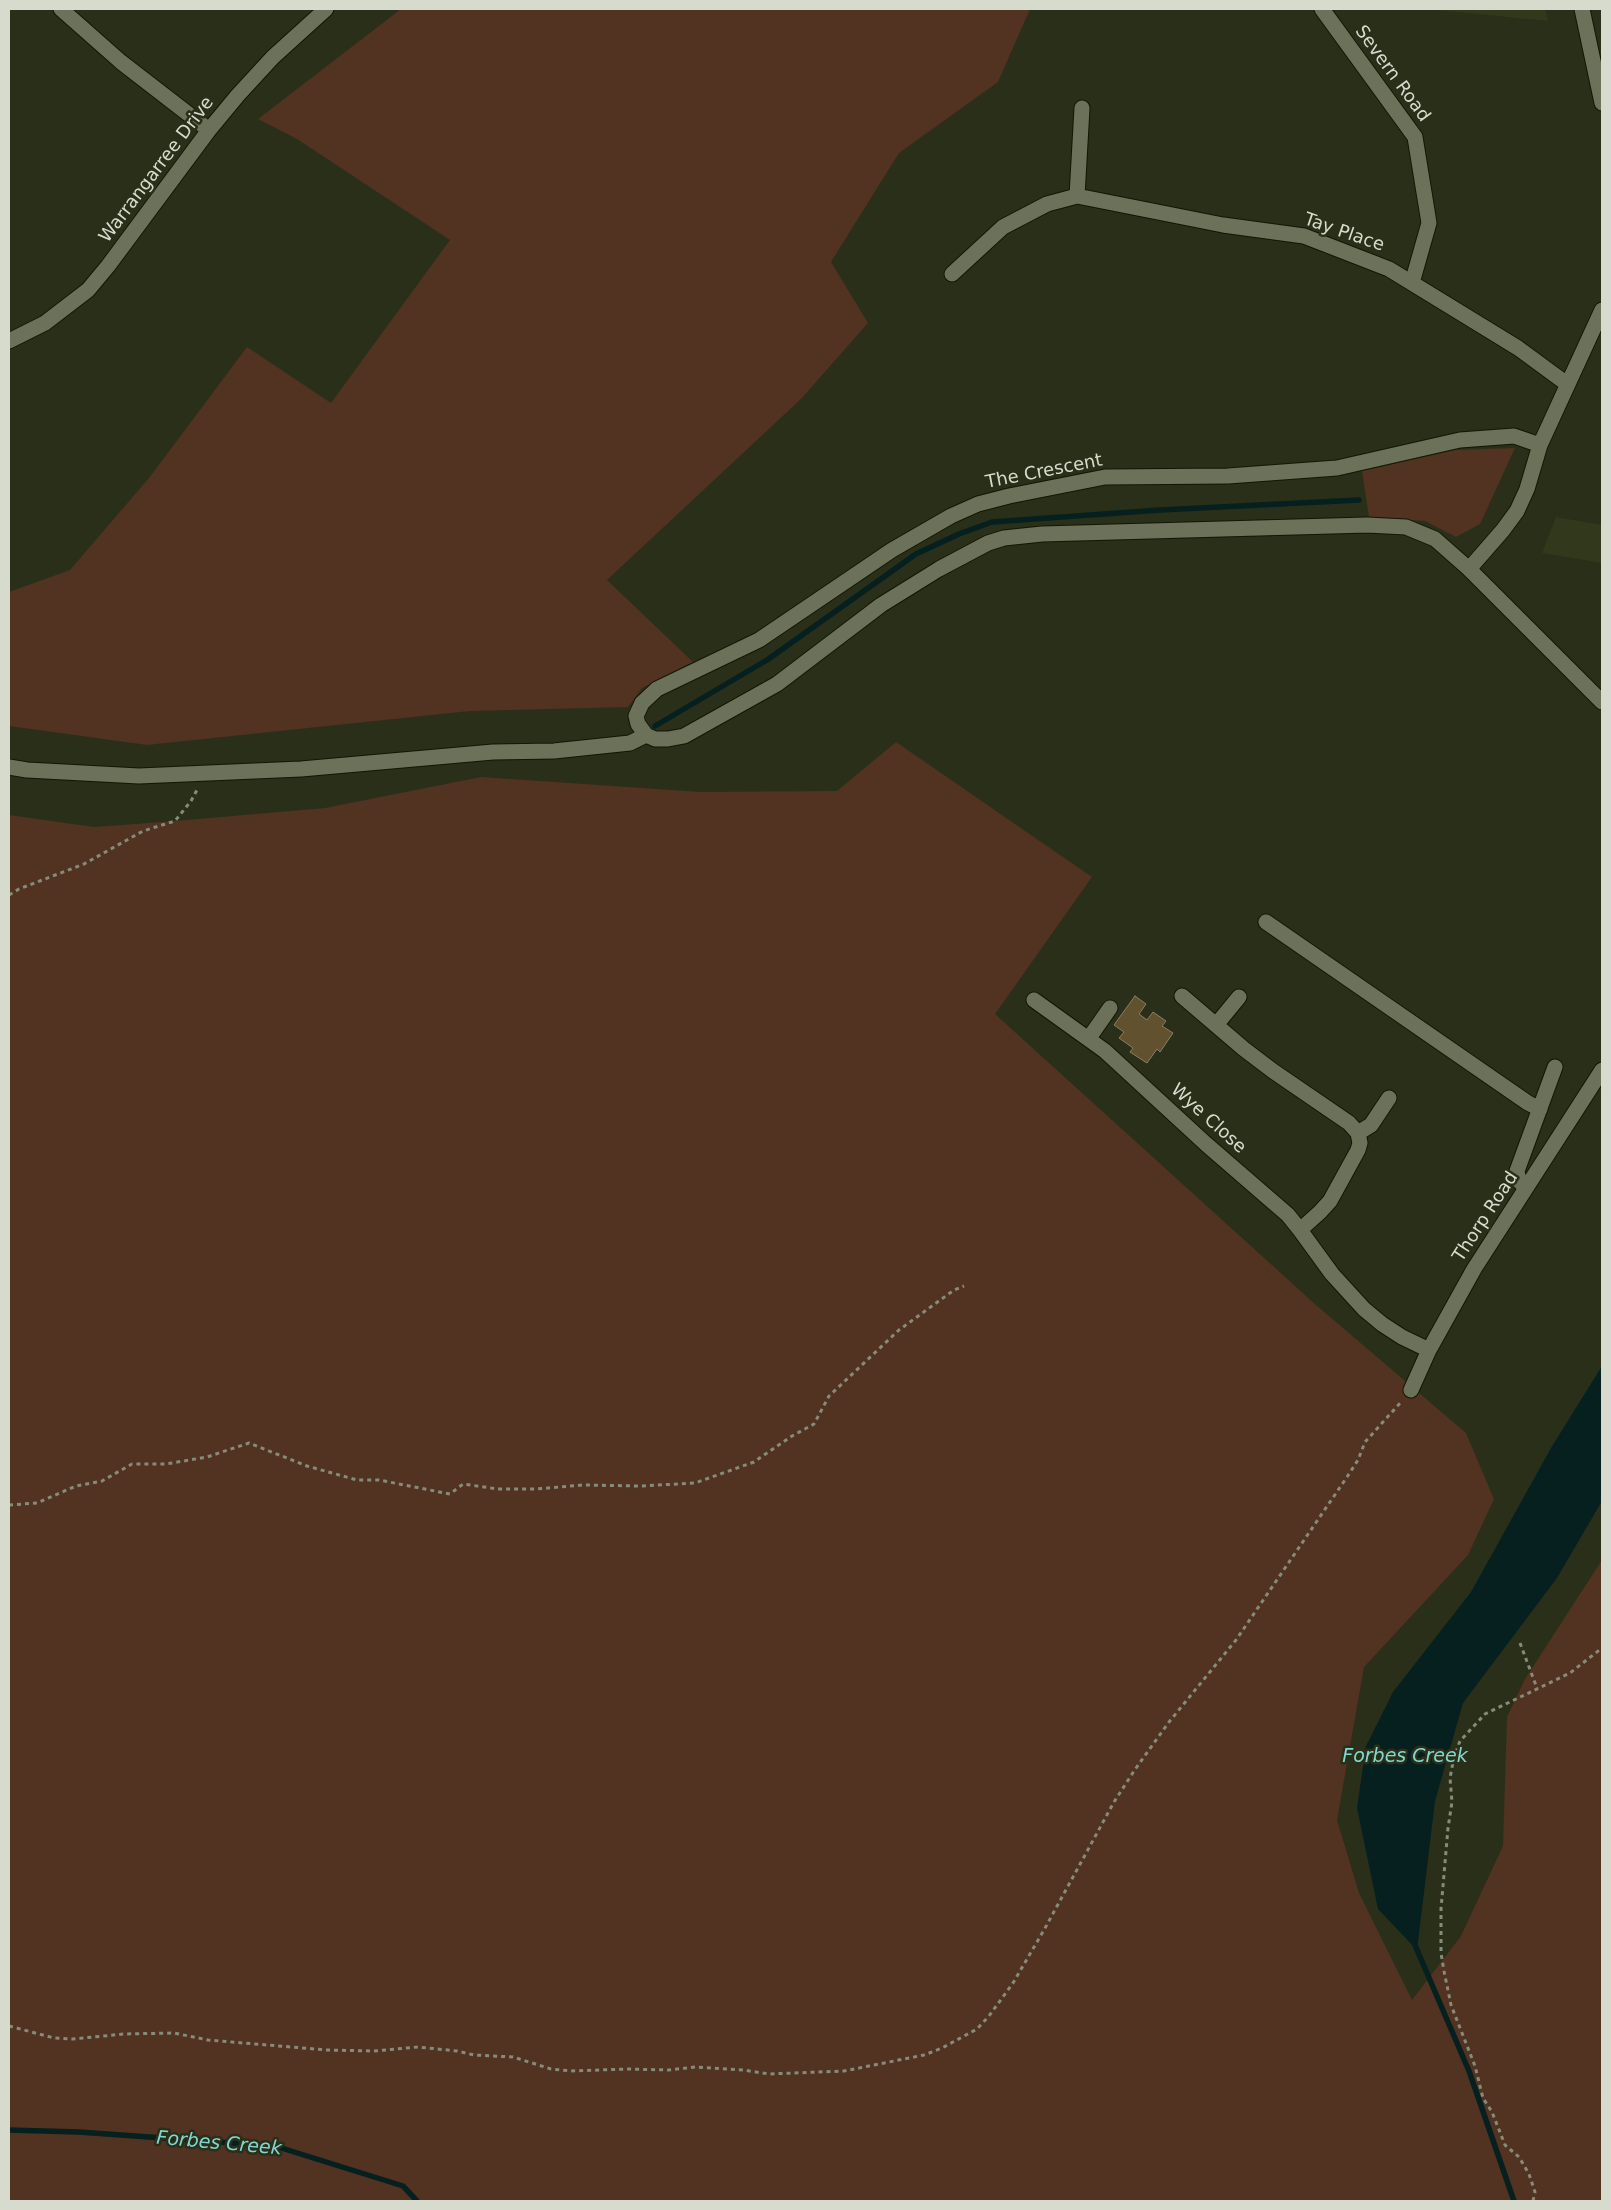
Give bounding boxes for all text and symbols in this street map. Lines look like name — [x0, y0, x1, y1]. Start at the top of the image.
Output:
street label: Severn Road — [1350, 22, 1434, 126]
street label: Warrangarree Drive — [95, 93, 219, 247]
street label: Tay Place — [1301, 209, 1387, 257]
street label: The Crescent — [984, 450, 1104, 494]
street label: Wye Close — [1166, 1080, 1250, 1158]
street label: Thorp Road — [1449, 1168, 1523, 1266]
water label: Forbes Creek — [1342, 1746, 1468, 1768]
water label: Forbes Creek — [155, 2127, 283, 2161]

